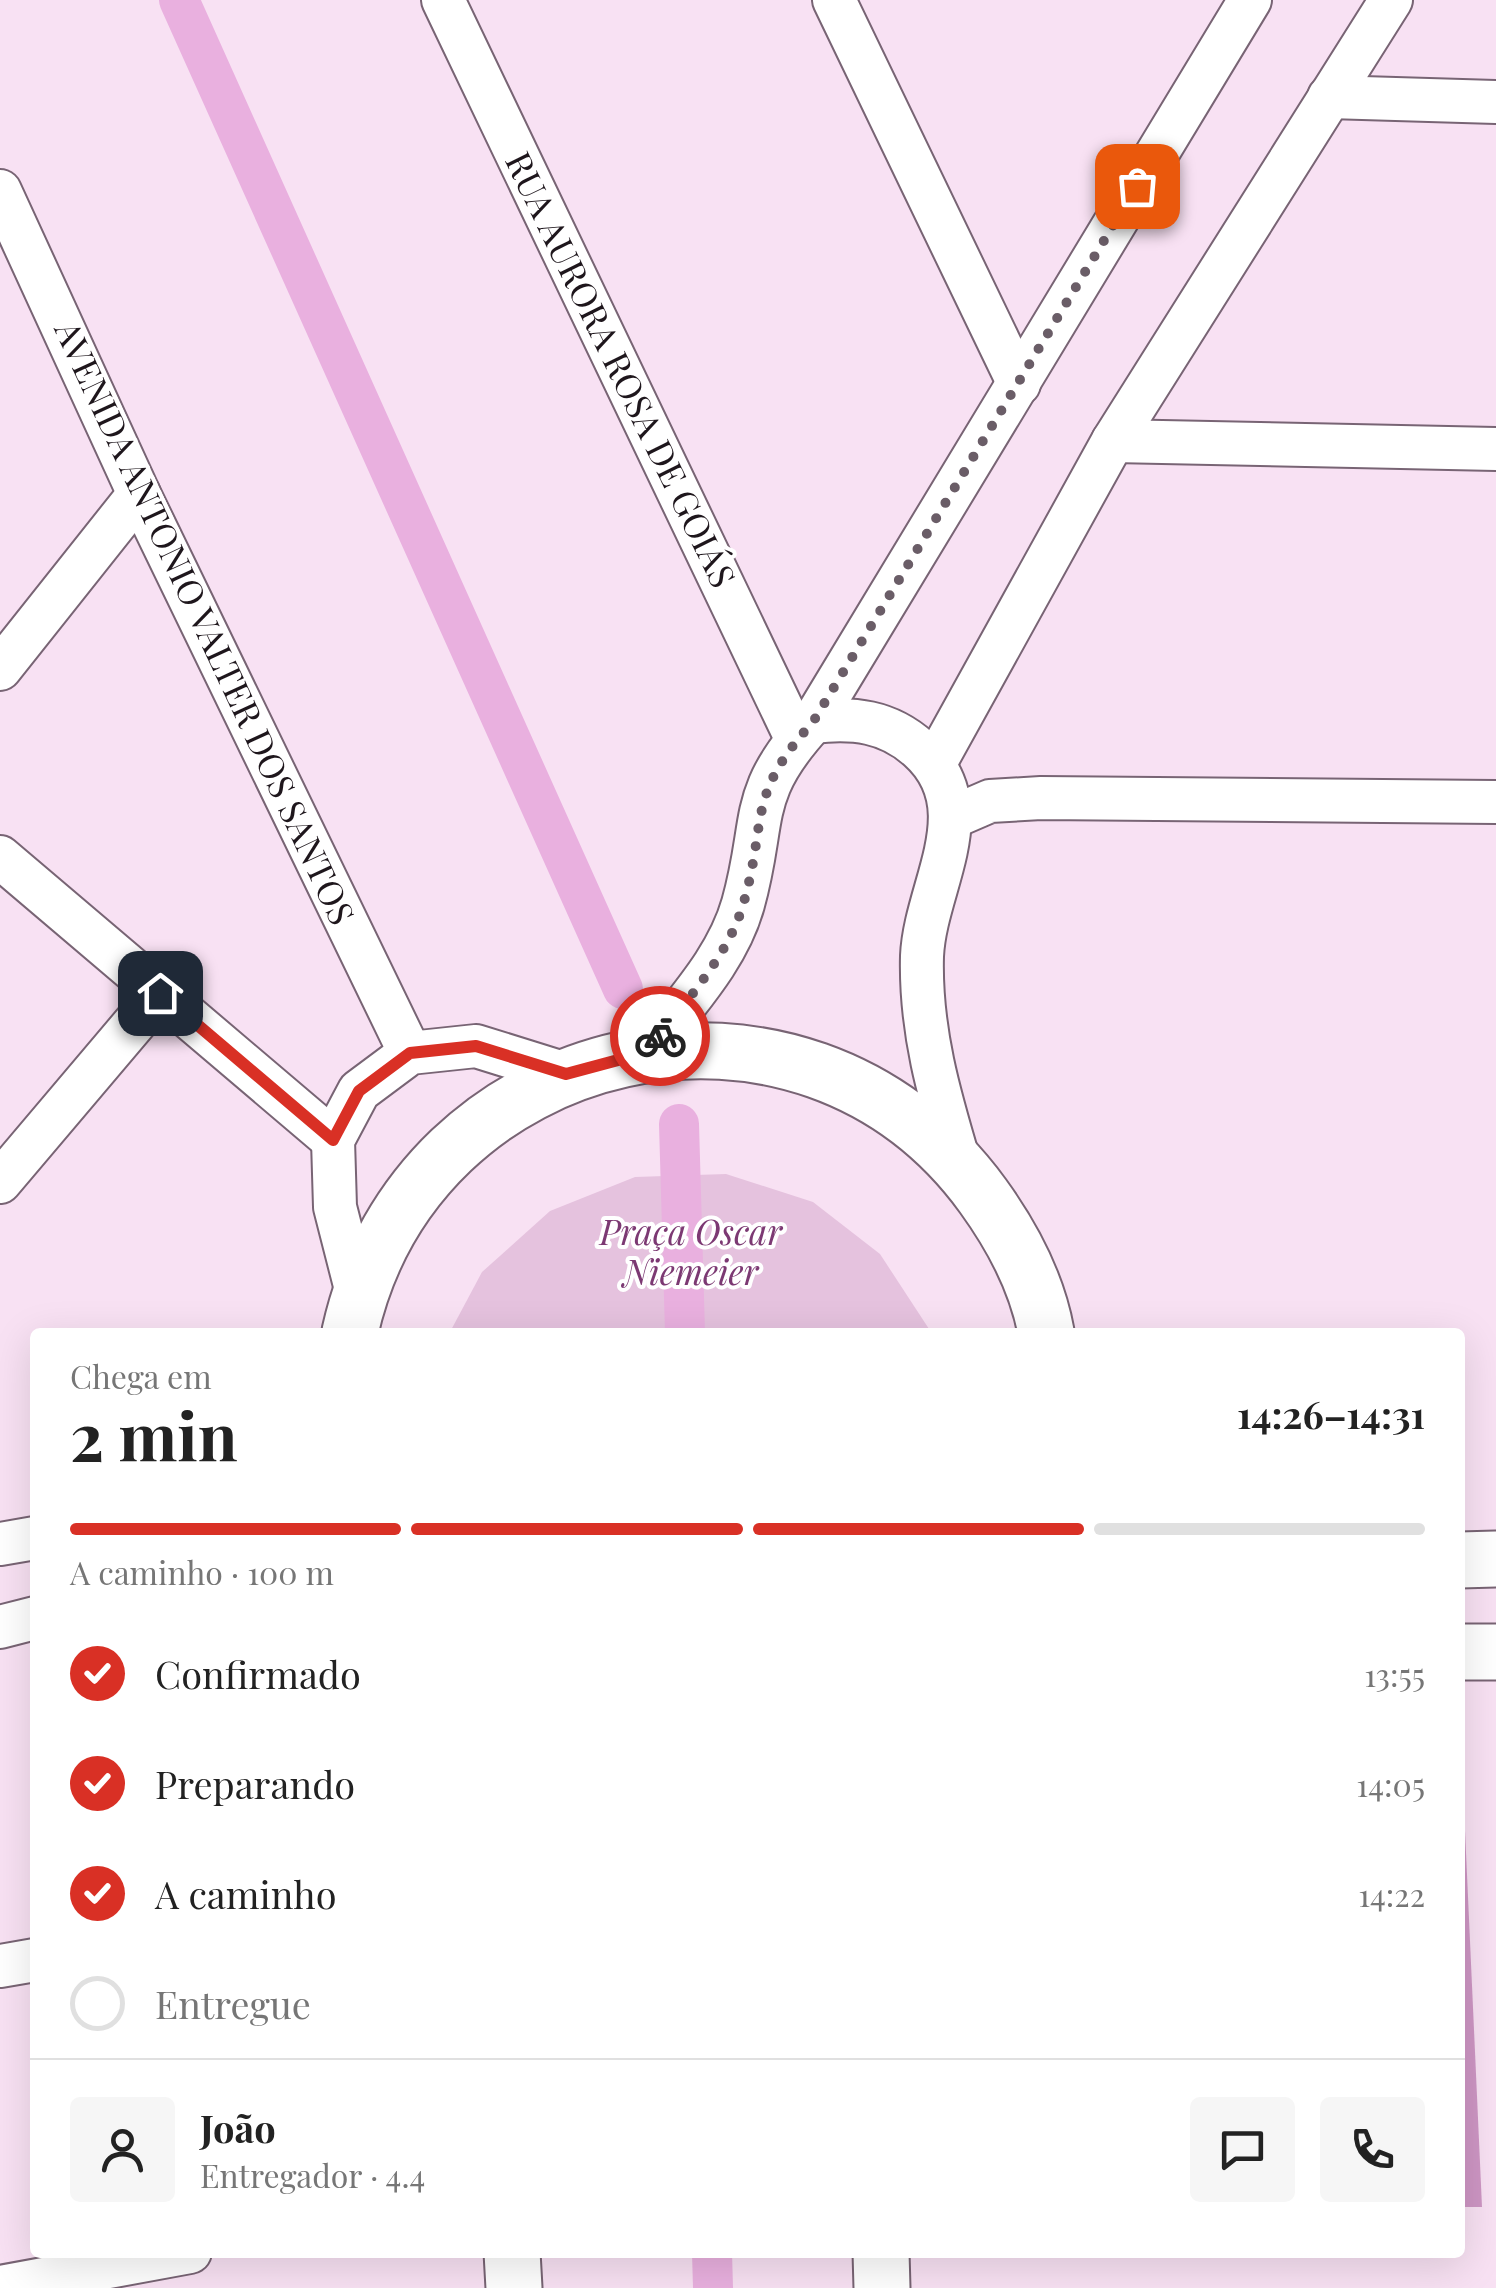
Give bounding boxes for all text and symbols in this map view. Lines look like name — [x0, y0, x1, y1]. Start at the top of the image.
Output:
street label: RUA AURORA ROSA DE GOIÁS — [496, 143, 748, 594]
pin — [1095, 144, 1180, 229]
icon: bag — [1110, 159, 1165, 214]
street label: AVENIDA ANTONIO VALTER DOS SANTOS — [45, 312, 367, 931]
pin — [118, 951, 203, 1036]
icon: home — [133, 966, 188, 1021]
courier — [610, 986, 710, 1086]
icon: bike — [633, 1009, 688, 1064]
park label: Praça Oscar Niemeier — [598, 1207, 783, 1294]
text: Chega em — [70, 1354, 212, 1397]
text: 14:26–14:31 — [1237, 1388, 1425, 1439]
text: 2 min — [70, 1391, 238, 1477]
text: A caminho · 100 m — [70, 1550, 334, 1593]
icon: check — [70, 1646, 125, 1701]
text: Confirmado — [155, 1648, 361, 1699]
text: 13:55 — [1364, 1652, 1425, 1695]
icon: check — [70, 1756, 125, 1811]
text: Preparando — [155, 1758, 355, 1809]
text: 14:05 — [1356, 1762, 1425, 1805]
icon: check — [70, 1866, 125, 1921]
text: A caminho — [155, 1868, 337, 1919]
text: 14:22 — [1358, 1872, 1425, 1915]
text: Entregue — [155, 1978, 311, 2029]
button: person — [70, 2097, 175, 2202]
button: chat — [1190, 2097, 1295, 2202]
button: phone — [1320, 2097, 1425, 2202]
text: João — [200, 2102, 276, 2153]
text: Entregador · 4.4 — [200, 2153, 425, 2196]

